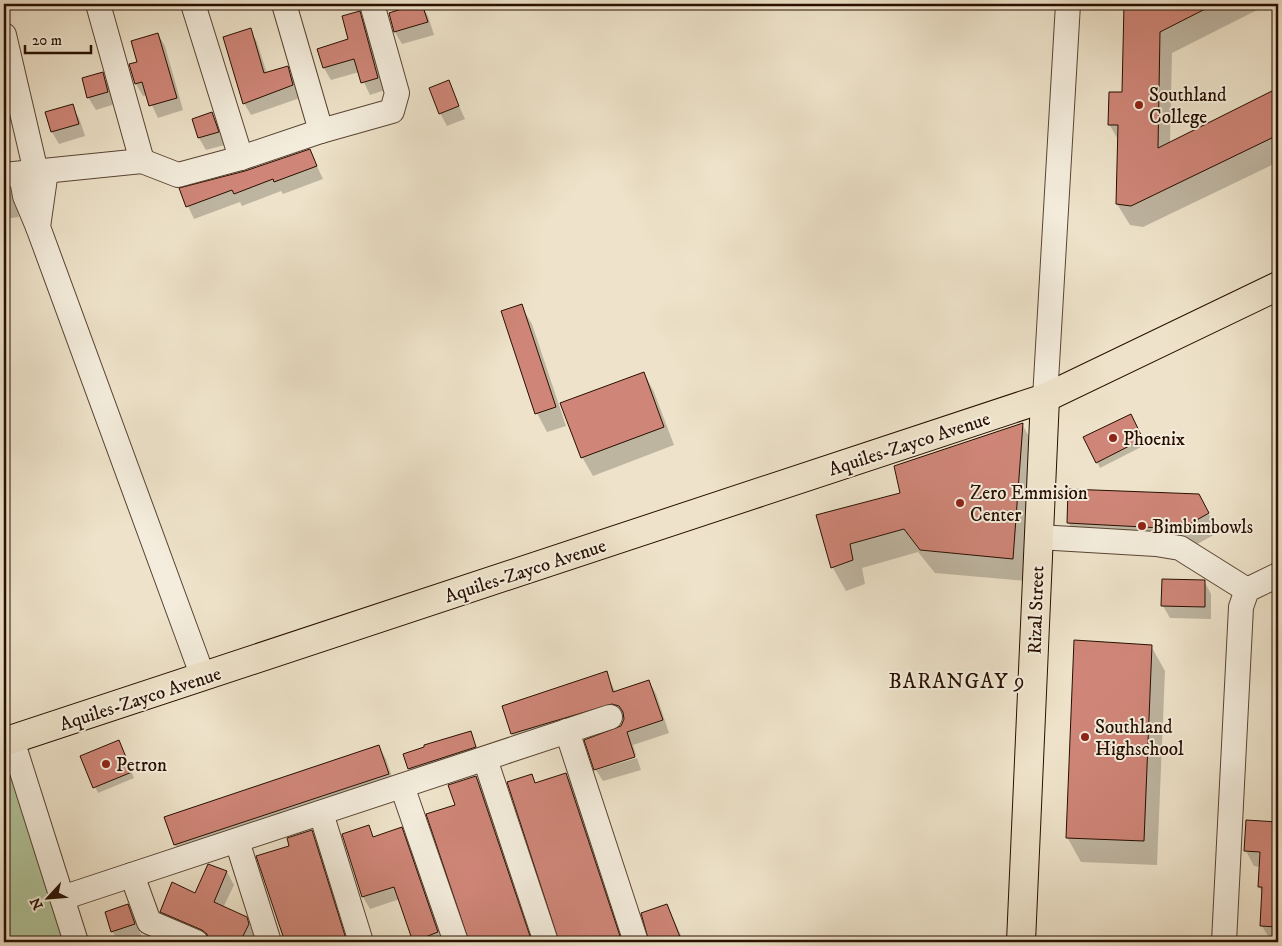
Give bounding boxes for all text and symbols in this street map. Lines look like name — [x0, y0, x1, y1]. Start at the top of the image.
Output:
scale bar — [25, 22, 91, 54]
text: 20 m — [32, 31, 62, 50]
place label: Southland College — [1149, 84, 1227, 129]
marker: Southland College — [1133, 99, 1145, 111]
street label: Aquiles-Zayco Avenue — [826, 407, 994, 482]
place label: Phoenix — [1123, 428, 1186, 451]
marker: Phoenix — [1107, 432, 1119, 444]
place label: Zero Emmision Center — [970, 482, 1088, 527]
marker: Zero Emmision Center — [954, 497, 966, 509]
place label: Bimbimbowls — [1152, 516, 1253, 539]
marker: Bimbimbowls — [1136, 520, 1148, 532]
street label: Aquiles-Zayco Avenue — [442, 534, 610, 609]
street label: Rizal Street — [1023, 565, 1050, 655]
street label: Aquiles-Zayco Avenue — [57, 662, 225, 737]
district label: BARANGAY 9 — [889, 669, 1025, 695]
place label: Southland Highschool — [1095, 716, 1184, 761]
marker: Southland Highschool — [1079, 731, 1091, 743]
place label: Petron — [116, 754, 167, 777]
marker: Petron — [100, 758, 112, 770]
north arrow — [22, 874, 72, 924]
text: N — [26, 894, 48, 912]

